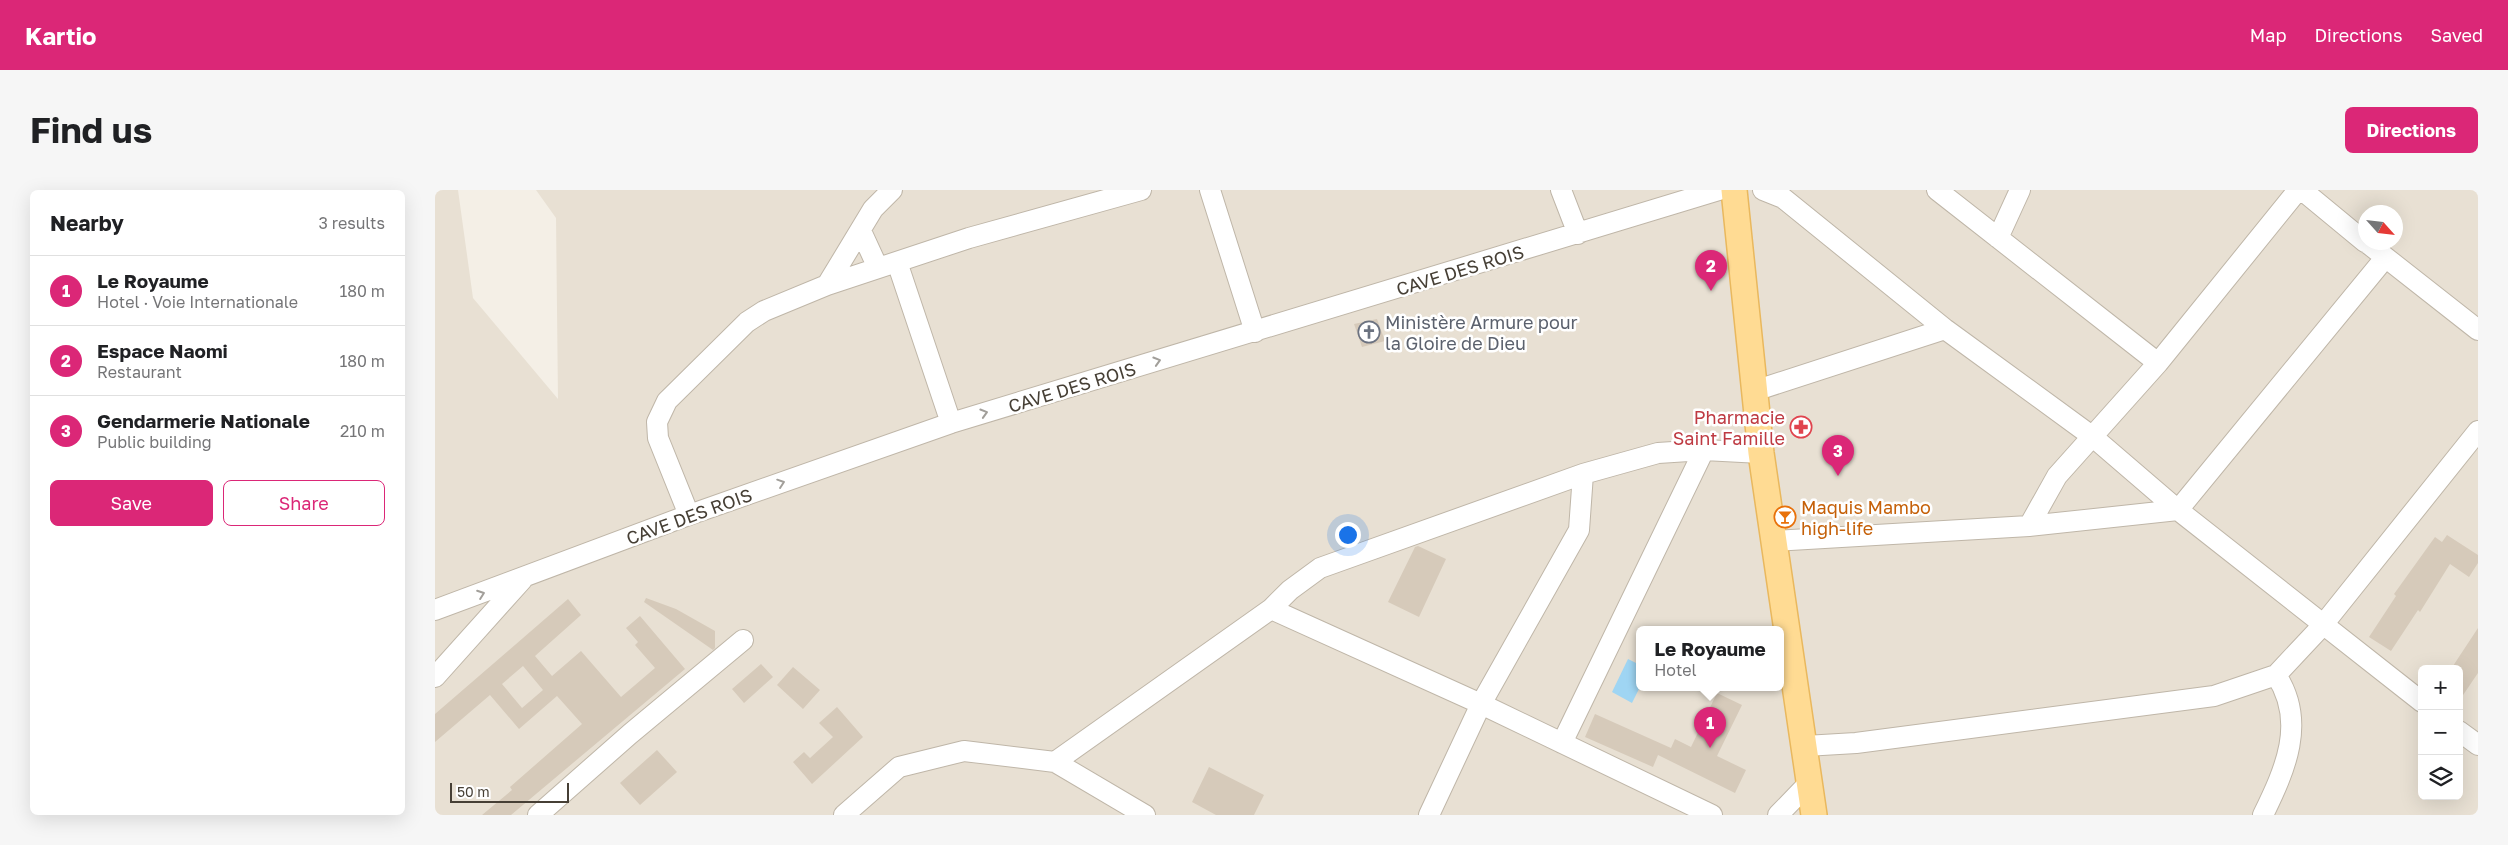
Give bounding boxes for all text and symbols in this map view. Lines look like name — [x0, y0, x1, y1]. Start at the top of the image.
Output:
text: Kartio — [25, 21, 97, 50]
text: Map — [2250, 24, 2286, 46]
text: Directions — [2314, 24, 2402, 46]
text: Saved — [2430, 24, 2483, 46]
button: Directions — [2345, 107, 2478, 153]
text: Find us — [30, 109, 152, 151]
north arrow — [2358, 205, 2403, 250]
text: Nearby — [50, 210, 124, 236]
text: 3 results — [318, 213, 385, 233]
street label: CAVE DES ROIS — [1394, 240, 1526, 300]
pin: 2 — [1695, 250, 1727, 291]
text: Le Royaume — [97, 269, 209, 292]
text: 1 — [62, 281, 70, 301]
text: 180 m — [339, 281, 385, 301]
text: Hotel · Voie Internationale — [97, 292, 298, 312]
place label: Ministère Armure pour la Gloire de Dieu — [1385, 311, 1578, 354]
church icon: Ministère Armure pour la Gloire de Dieu — [1357, 320, 1381, 344]
text: Espace Naomi — [97, 339, 228, 362]
text: 2 — [61, 351, 71, 371]
text: 180 m — [339, 351, 385, 371]
street label: CAVE DES ROIS — [1006, 357, 1138, 417]
one-way arrow — [1152, 357, 1160, 367]
text: Restaurant — [97, 362, 182, 382]
place label: Pharmacie Saint Famille — [1673, 406, 1785, 449]
text: Gendarmerie Nationale — [97, 409, 310, 432]
one-way arrow — [980, 409, 988, 419]
pharmacy icon: Pharmacie Saint Famille — [1789, 415, 1813, 439]
text: 3 — [61, 421, 71, 441]
text: 210 m — [340, 421, 385, 441]
text: Public building — [97, 432, 212, 452]
pin: 3 — [1822, 435, 1854, 476]
one-way arrow — [776, 478, 785, 488]
button: Save — [50, 480, 213, 526]
button: Share — [223, 480, 385, 526]
street label: CAVE DES ROIS — [623, 483, 755, 549]
place label: Maquis Mambo high-life — [1801, 496, 1931, 539]
bar icon: Maquis Mambo high-life — [1773, 505, 1797, 529]
your location — [1335, 522, 1361, 548]
one-way arrow — [476, 590, 485, 600]
popup — [1636, 626, 1784, 691]
text: Le Royaume — [1654, 637, 1766, 660]
text: Hotel — [1654, 660, 1697, 680]
map controls — [2418, 665, 2463, 800]
button: + — [2418, 665, 2463, 710]
pin: 1 — [1694, 707, 1726, 748]
button: − — [2418, 710, 2463, 755]
button: layers — [2418, 755, 2463, 800]
scale bar — [450, 780, 569, 803]
text: 50 m — [457, 783, 490, 800]

